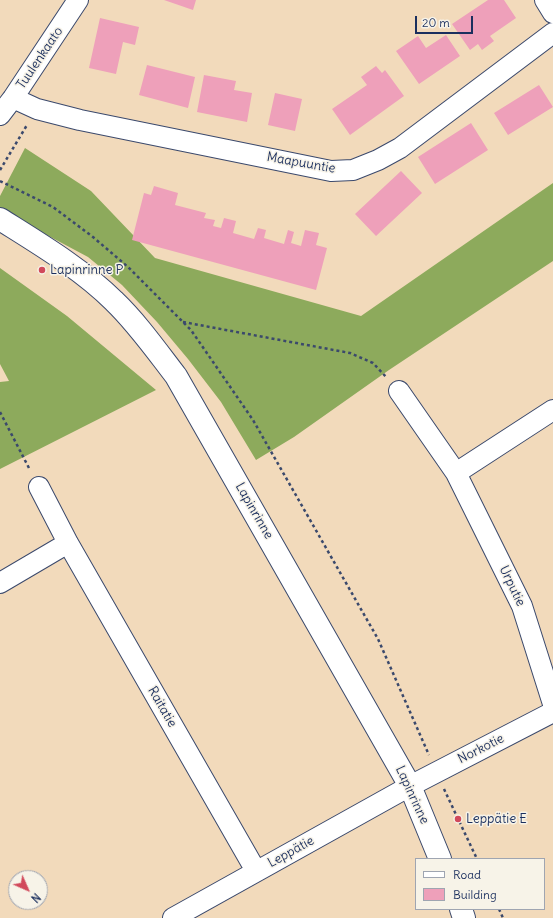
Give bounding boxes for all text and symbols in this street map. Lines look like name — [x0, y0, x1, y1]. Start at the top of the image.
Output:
scale bar — [417, 8, 475, 34]
text: 20 m — [422, 15, 450, 30]
street label: Tuulenkaato — [14, 24, 66, 92]
street label: Maapuuntie — [265, 149, 337, 177]
place label: Lapinrinne P — [50, 262, 123, 278]
marker: Lapinrinne P — [37, 265, 47, 275]
street label: Lapinrinne — [232, 480, 276, 542]
street label: Urputie — [495, 563, 529, 609]
street label: Raitatie — [144, 684, 180, 730]
street label: Norkotie — [455, 731, 507, 767]
street label: Lapinrinne — [392, 763, 432, 827]
place label: Leppätie E — [466, 811, 527, 827]
marker: Leppätie E — [453, 814, 463, 824]
street label: Leppätie — [265, 833, 317, 871]
legend — [415, 858, 545, 910]
text: Road — [453, 867, 481, 882]
north arrow — [8, 870, 48, 910]
text: Building — [453, 887, 497, 902]
text: N — [28, 890, 43, 905]

